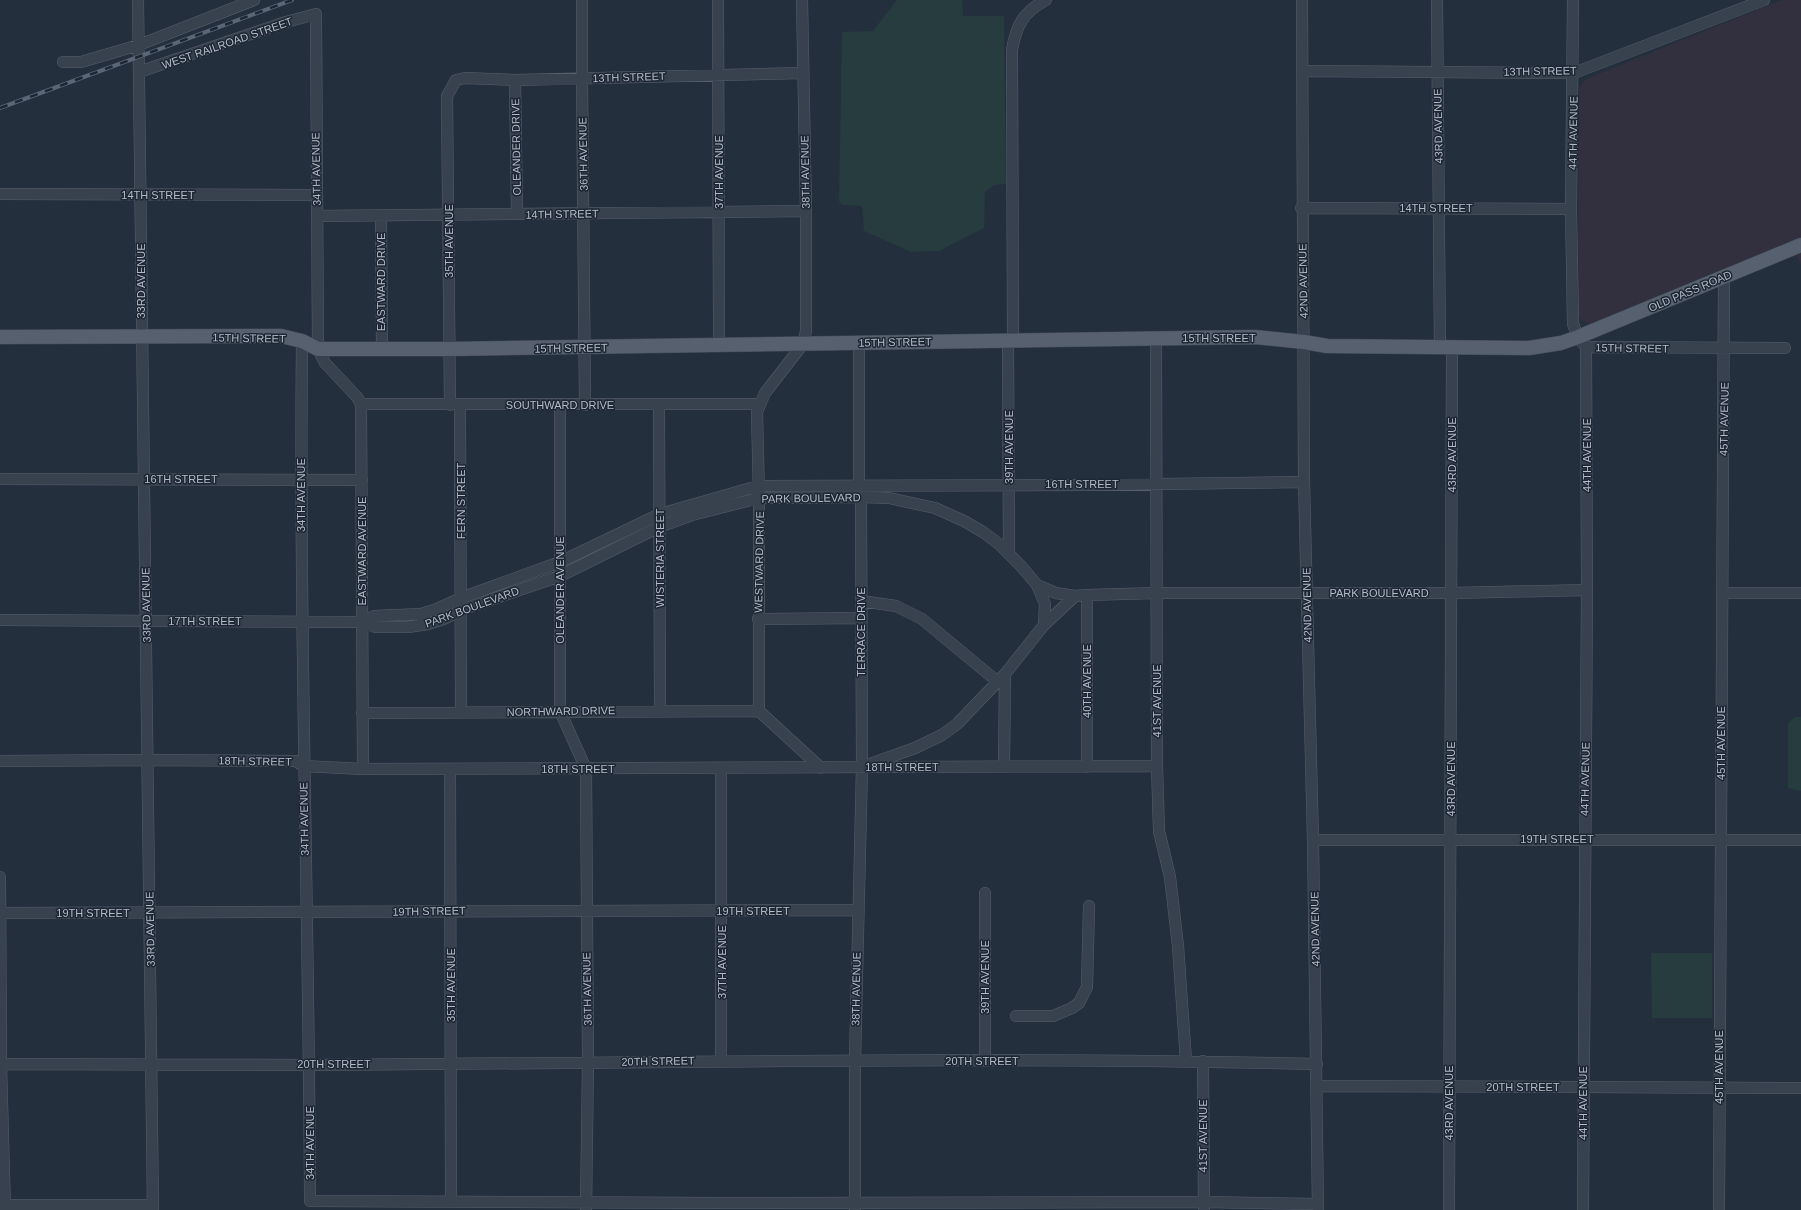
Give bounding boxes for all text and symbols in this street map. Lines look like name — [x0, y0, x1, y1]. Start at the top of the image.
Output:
street label: WEST RAILROAD STREET — [160, 15, 294, 71]
street label: 13TH STREET — [1503, 64, 1577, 78]
street label: 13TH STREET — [592, 70, 666, 84]
street label: 43RD AVENUE — [1431, 88, 1445, 164]
street label: 44TH AVENUE — [1566, 96, 1580, 170]
street label: OLEANDER DRIVE — [509, 98, 523, 196]
street label: 36TH AVENUE — [576, 117, 590, 191]
street label: 34TH AVENUE — [309, 132, 323, 206]
street label: 37TH AVENUE — [713, 135, 725, 209]
street label: 38TH AVENUE — [798, 135, 812, 209]
street label: 14TH STREET — [121, 189, 195, 201]
street label: 14TH STREET — [1399, 202, 1473, 214]
street label: 35TH AVENUE — [443, 204, 455, 278]
street label: 14TH STREET — [525, 207, 599, 221]
street label: EASTWARD DRIVE — [375, 233, 387, 331]
street label: 42ND AVENUE — [1296, 243, 1310, 319]
street label: 33RD AVENUE — [135, 244, 147, 319]
street label: OLD PASS ROAD — [1647, 268, 1733, 314]
street label: 15TH STREET — [212, 331, 286, 345]
street label: 15TH STREET — [1182, 332, 1256, 344]
street label: 15TH STREET — [858, 335, 932, 349]
street label: 15TH STREET — [534, 341, 608, 355]
street label: 15TH STREET — [1595, 341, 1669, 355]
street label: 45TH AVENUE — [1717, 382, 1731, 456]
street label: SOUTHWARD DRIVE — [506, 399, 614, 411]
street label: 39TH AVENUE — [1003, 410, 1015, 484]
street label: 43RD AVENUE — [1446, 418, 1458, 493]
street label: 44TH AVENUE — [1581, 418, 1593, 492]
street label: 34TH AVENUE — [295, 458, 307, 532]
street label: FERN STREET — [455, 463, 467, 539]
street label: 16TH STREET — [144, 473, 218, 485]
street label: 16TH STREET — [1045, 478, 1119, 490]
street label: PARK BOULEVARD — [761, 491, 861, 505]
street label: EASTWARD AVENUE — [356, 497, 368, 605]
street label: WISTERIA STREET — [654, 508, 666, 608]
street label: WESTWARD DRIVE — [752, 511, 766, 613]
street label: OLEANDER AVENUE — [554, 536, 566, 644]
street label: 33RD AVENUE — [139, 567, 153, 643]
street label: 42ND AVENUE — [1300, 567, 1314, 643]
street label: PARK BOULEVARD — [423, 584, 521, 630]
street label: TERRACE DRIVE — [855, 587, 867, 677]
street label: PARK BOULEVARD — [1329, 587, 1429, 599]
street label: 17TH STREET — [168, 615, 242, 627]
street label: 40TH AVENUE — [1081, 644, 1093, 718]
street label: 41ST AVENUE — [1151, 665, 1163, 737]
street label: NORTHWARD DRIVE — [507, 704, 615, 718]
street label: 45TH AVENUE — [1715, 706, 1727, 780]
street label: 43RD AVENUE — [1445, 742, 1457, 817]
street label: 44TH AVENUE — [1578, 742, 1592, 816]
street label: 18TH STREET — [218, 754, 292, 768]
street label: 18TH STREET — [865, 761, 939, 773]
street label: 18TH STREET — [541, 763, 615, 775]
street label: 34TH AVENUE — [297, 782, 311, 856]
street label: 19TH STREET — [1520, 833, 1594, 845]
street label: 33RD AVENUE — [143, 891, 157, 967]
street label: 42ND AVENUE — [1308, 891, 1322, 967]
street label: 19TH STREET — [392, 904, 466, 918]
street label: 19TH STREET — [716, 905, 790, 917]
street label: 19TH STREET — [56, 907, 130, 919]
street label: 37TH AVENUE — [716, 925, 728, 999]
street label: 39TH AVENUE — [979, 940, 991, 1014]
street label: 35TH AVENUE — [445, 948, 457, 1022]
street label: 36TH AVENUE — [580, 952, 594, 1026]
street label: 38TH AVENUE — [849, 952, 863, 1026]
street label: 45TH AVENUE — [1713, 1030, 1725, 1104]
street label: 20TH STREET — [621, 1054, 695, 1068]
street label: 20TH STREET — [945, 1055, 1019, 1067]
street label: 20TH STREET — [297, 1058, 371, 1070]
street label: 43RD AVENUE — [1443, 1066, 1455, 1141]
street label: 44TH AVENUE — [1577, 1066, 1589, 1140]
street label: 20TH STREET — [1486, 1081, 1560, 1093]
street label: 41ST AVENUE — [1197, 1100, 1209, 1172]
street label: 34TH AVENUE — [304, 1106, 316, 1180]

